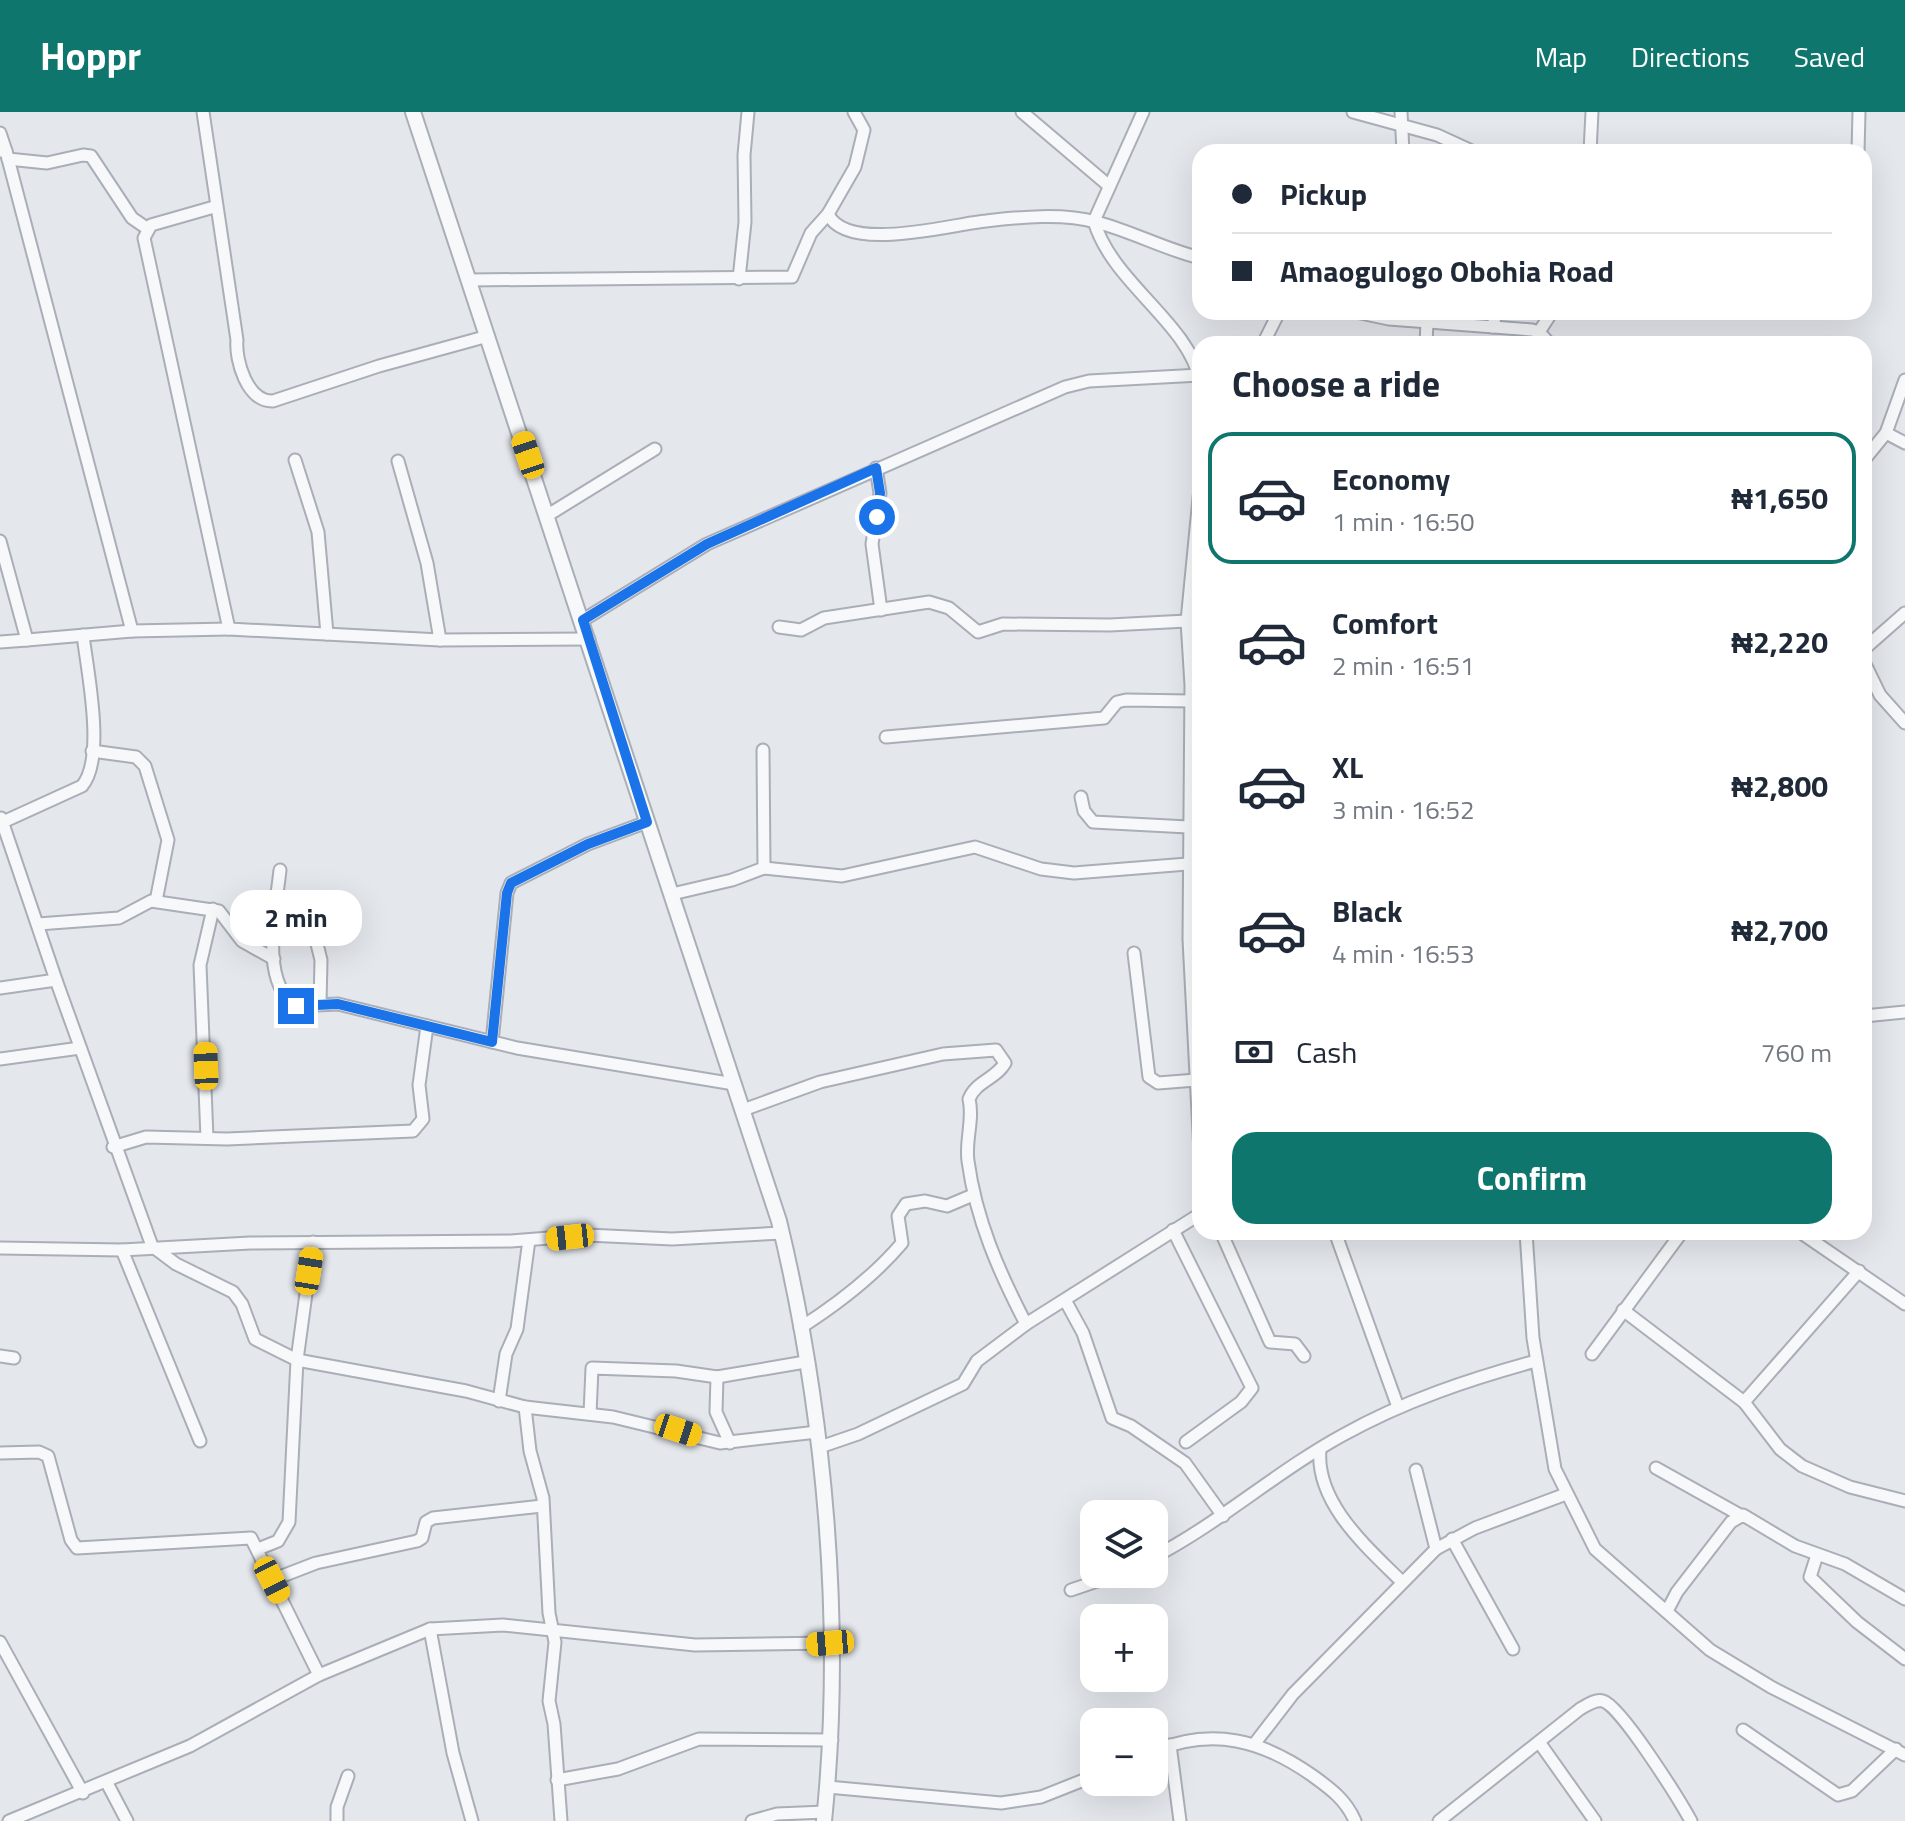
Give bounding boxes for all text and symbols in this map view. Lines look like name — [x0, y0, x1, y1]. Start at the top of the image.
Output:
text: Hoppr — [40, 27, 141, 85]
text: Map — [1535, 35, 1587, 78]
text: Directions — [1631, 35, 1750, 78]
text: Saved — [1794, 35, 1865, 78]
text: Pickup — [1280, 171, 1367, 217]
text: Amaogulogo Obohia Road — [1280, 248, 1614, 294]
text: Choose a ride — [1232, 356, 1440, 411]
car — [509, 428, 547, 482]
text: Economy — [1332, 456, 1450, 502]
icon: car — [1236, 462, 1308, 534]
text: ₦1,650 — [1731, 475, 1828, 521]
route start — [859, 499, 895, 535]
text: 1 min · 16:50 — [1332, 502, 1475, 541]
text: Comfort — [1332, 600, 1438, 646]
icon: car — [1236, 606, 1308, 678]
text: ₦2,220 — [1731, 619, 1828, 665]
text: 2 min · 16:51 — [1332, 646, 1475, 685]
text: XL — [1332, 744, 1363, 790]
icon: car — [1236, 750, 1308, 822]
text: ₦2,800 — [1731, 763, 1828, 809]
text: 3 min · 16:52 — [1332, 790, 1475, 829]
text: Black — [1332, 888, 1403, 934]
callout: 2 min — [230, 890, 362, 946]
icon: car — [1236, 894, 1308, 966]
text: 2 min — [264, 898, 328, 937]
text: ₦2,700 — [1731, 907, 1828, 953]
text: 4 min · 16:53 — [1332, 934, 1475, 973]
route end — [278, 988, 314, 1024]
text: Cash — [1296, 1029, 1357, 1075]
icon: cash — [1232, 1030, 1276, 1074]
text: 760 m — [1761, 1033, 1832, 1072]
car — [193, 1042, 219, 1090]
button: Confirm — [1232, 1132, 1832, 1224]
car — [545, 1223, 595, 1251]
car — [293, 1245, 325, 1297]
car — [651, 1411, 705, 1449]
map controls — [1080, 1500, 1168, 1796]
button: layers — [1080, 1500, 1168, 1588]
car — [250, 1553, 294, 1607]
button: + — [1080, 1604, 1168, 1692]
car — [805, 1629, 855, 1657]
button: − — [1080, 1708, 1168, 1796]

